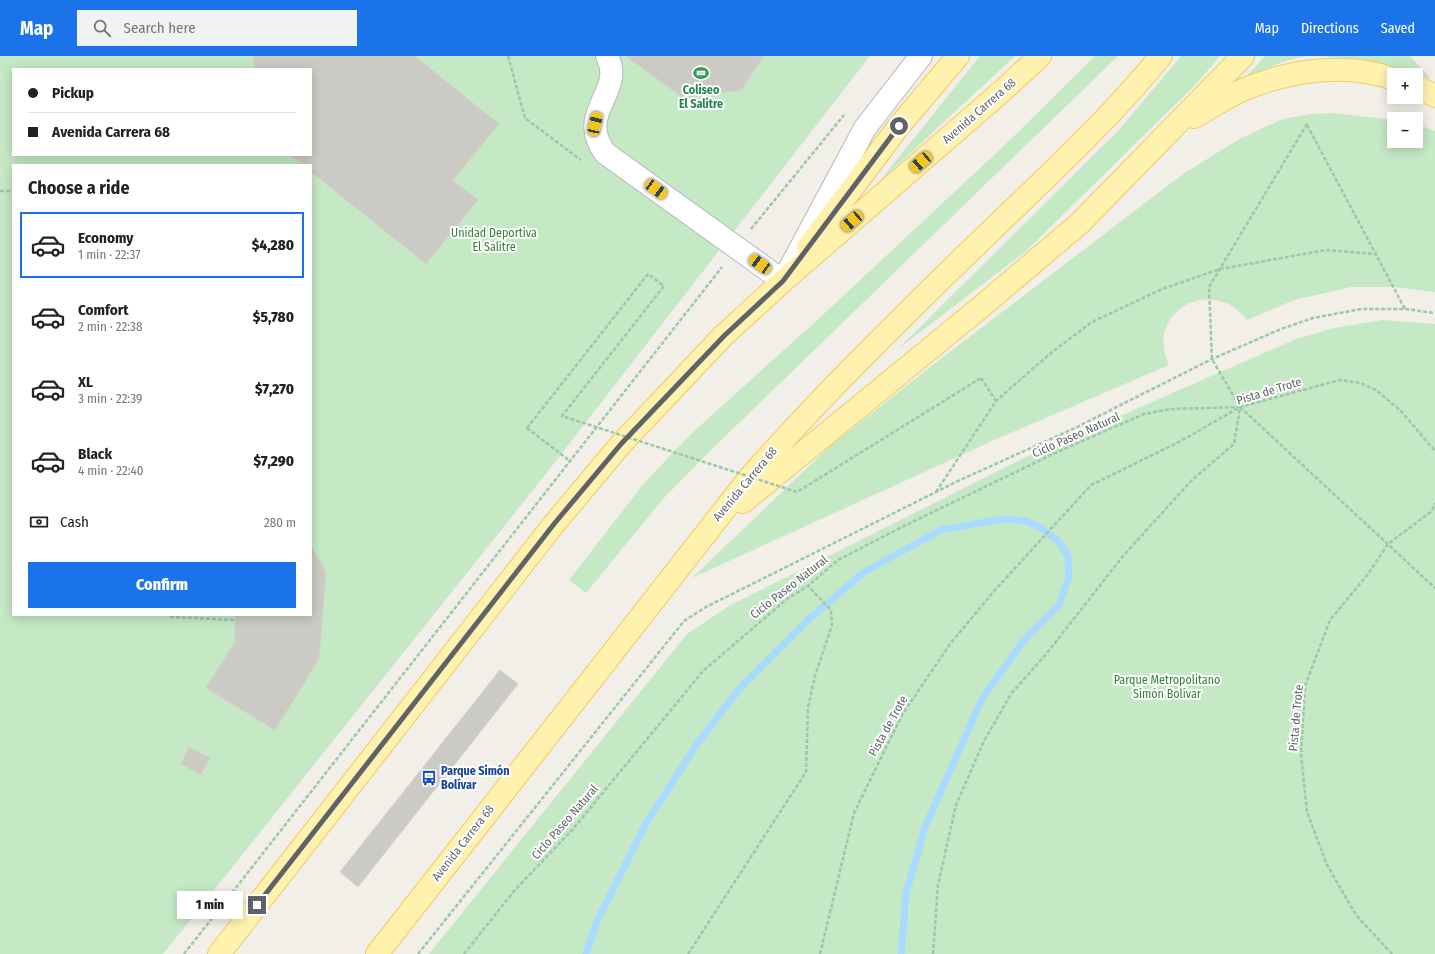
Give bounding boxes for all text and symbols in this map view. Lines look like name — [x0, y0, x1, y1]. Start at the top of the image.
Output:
search box — [77, 10, 357, 46]
text: Map — [20, 17, 53, 40]
icon: search — [91, 17, 113, 39]
text: Search here — [123, 19, 196, 37]
text: Map — [1255, 20, 1279, 37]
text: Directions — [1301, 20, 1359, 37]
text: Saved — [1381, 20, 1415, 37]
sports icon: Coliseo El Salitre — [692, 64, 710, 82]
map controls — [1387, 68, 1423, 148]
button: + — [1387, 68, 1423, 104]
street label: Avenida Carrera 68 — [940, 75, 1018, 147]
place label: Coliseo El Salitre — [679, 83, 723, 111]
text: Pickup — [52, 84, 94, 102]
car — [586, 111, 604, 137]
button: − — [1387, 112, 1423, 148]
route start — [890, 117, 908, 135]
text: Avenida Carrera 68 — [52, 123, 170, 141]
car — [908, 150, 934, 174]
text: Choose a ride — [28, 177, 130, 199]
car — [643, 177, 669, 201]
car — [839, 209, 865, 233]
park label: Unidad Deportiva El Salitre — [451, 226, 537, 254]
icon: car — [30, 227, 66, 263]
text: Economy — [78, 229, 133, 247]
text: $4,280 — [252, 236, 294, 254]
text: 1 min · 22:37 — [78, 247, 141, 262]
car — [747, 252, 773, 276]
icon: car — [30, 299, 66, 335]
text: Comfort — [78, 301, 129, 319]
text: $5,780 — [253, 308, 294, 326]
text: 2 min · 22:38 — [78, 319, 142, 334]
icon: car — [30, 371, 66, 407]
text: XL — [78, 373, 93, 391]
street label: Pista de Trote — [1235, 374, 1303, 408]
text: $7,270 — [255, 380, 294, 398]
text: 3 min · 22:39 — [78, 391, 142, 406]
street label: Ciclo Paseo Natural — [1030, 409, 1122, 461]
icon: car — [30, 443, 66, 479]
street label: Avenida Carrera 68 — [710, 444, 780, 524]
text: Black — [78, 445, 112, 463]
text: $7,290 — [254, 452, 294, 470]
text: 4 min · 22:40 — [78, 463, 144, 478]
icon: cash — [28, 511, 50, 533]
text: Cash — [60, 513, 89, 531]
text: 280 m — [264, 515, 296, 530]
street label: Ciclo Paseo Natural — [748, 552, 830, 622]
button: Confirm — [28, 562, 296, 608]
park label: Parque Metropolitano Simón Bolívar — [1114, 673, 1220, 701]
street label: Pista de Trote — [1286, 684, 1306, 752]
street label: Pista de Trote — [866, 693, 910, 759]
place label: Parque Simón Bolívar — [441, 764, 510, 792]
bus stop icon: Parque Simón Bolívar — [420, 769, 438, 787]
street label: Ciclo Paseo Natural — [529, 782, 601, 862]
street label: Avenida Carrera 68 — [429, 802, 497, 884]
callout: 1 min — [177, 891, 243, 919]
route end — [248, 896, 266, 914]
text: 1 min — [196, 897, 224, 912]

